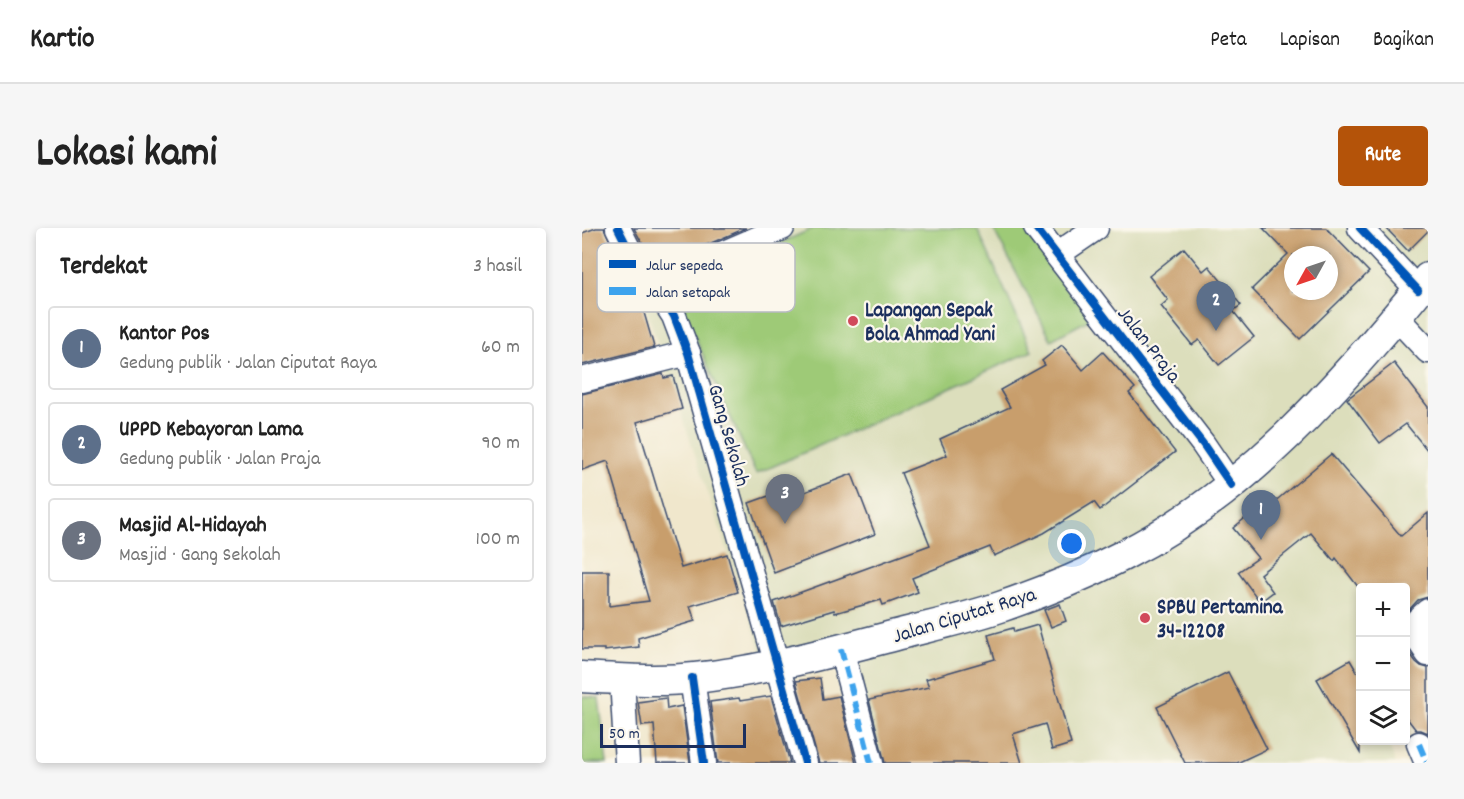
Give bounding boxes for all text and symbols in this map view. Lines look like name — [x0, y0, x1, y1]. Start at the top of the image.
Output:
text: Kartio — [30, 21, 94, 61]
text: Peta — [1210, 26, 1247, 56]
text: Lapisan — [1280, 26, 1340, 56]
text: Bagikan — [1373, 26, 1434, 56]
text: Lokasi kami — [36, 126, 217, 186]
button: Rute — [1338, 126, 1428, 186]
legend — [597, 243, 795, 312]
north arrow — [1284, 246, 1338, 300]
text: Terdekat — [60, 249, 148, 286]
text: 3 hasil — [473, 253, 522, 281]
text: Jalur sepeda — [646, 255, 723, 278]
text: Jalan setapak — [646, 282, 730, 305]
pin: 2 — [1196, 282, 1236, 331]
place label: Lapangan Sepak Bola Ahmad Yani — [865, 297, 995, 351]
street label: Jalan Praja — [1108, 301, 1188, 391]
marker: Lapangan Sepak Bola Ahmad Yani — [846, 314, 860, 328]
text: Kantor Pos — [119, 319, 210, 350]
text: 1 — [79, 334, 84, 362]
text: 60 m — [481, 334, 520, 362]
text: Gedung publik · Jalan Ciputat Raya — [119, 350, 377, 378]
street label: Gang Sekolah — [698, 381, 756, 490]
text: UPPD Kebayoran Lama — [119, 415, 303, 446]
text: 2 — [77, 430, 86, 458]
text: 90 m — [482, 430, 520, 458]
text: Gedung publik · Jalan Praja — [119, 446, 320, 474]
pin: 3 — [766, 474, 804, 524]
pin: 1 — [1242, 490, 1280, 540]
text: Masjid Al-Hidayah — [119, 511, 267, 542]
text: 3 — [77, 526, 86, 554]
text: 100 m — [476, 526, 520, 554]
your location — [1057, 529, 1086, 558]
text: Masjid · Gang Sekolah — [119, 542, 281, 570]
street label: Jalan Ciputat Raya — [890, 580, 1041, 653]
map controls — [1356, 583, 1410, 745]
button: + — [1356, 583, 1410, 637]
place label: SPBU Pertamina 34-12208 — [1157, 594, 1284, 648]
marker: SPBU Pertamina 34-12208 — [1138, 611, 1152, 625]
button: − — [1356, 637, 1410, 691]
button: layers — [1356, 691, 1410, 745]
scale bar — [600, 721, 746, 748]
text: 50 m — [609, 723, 640, 746]

